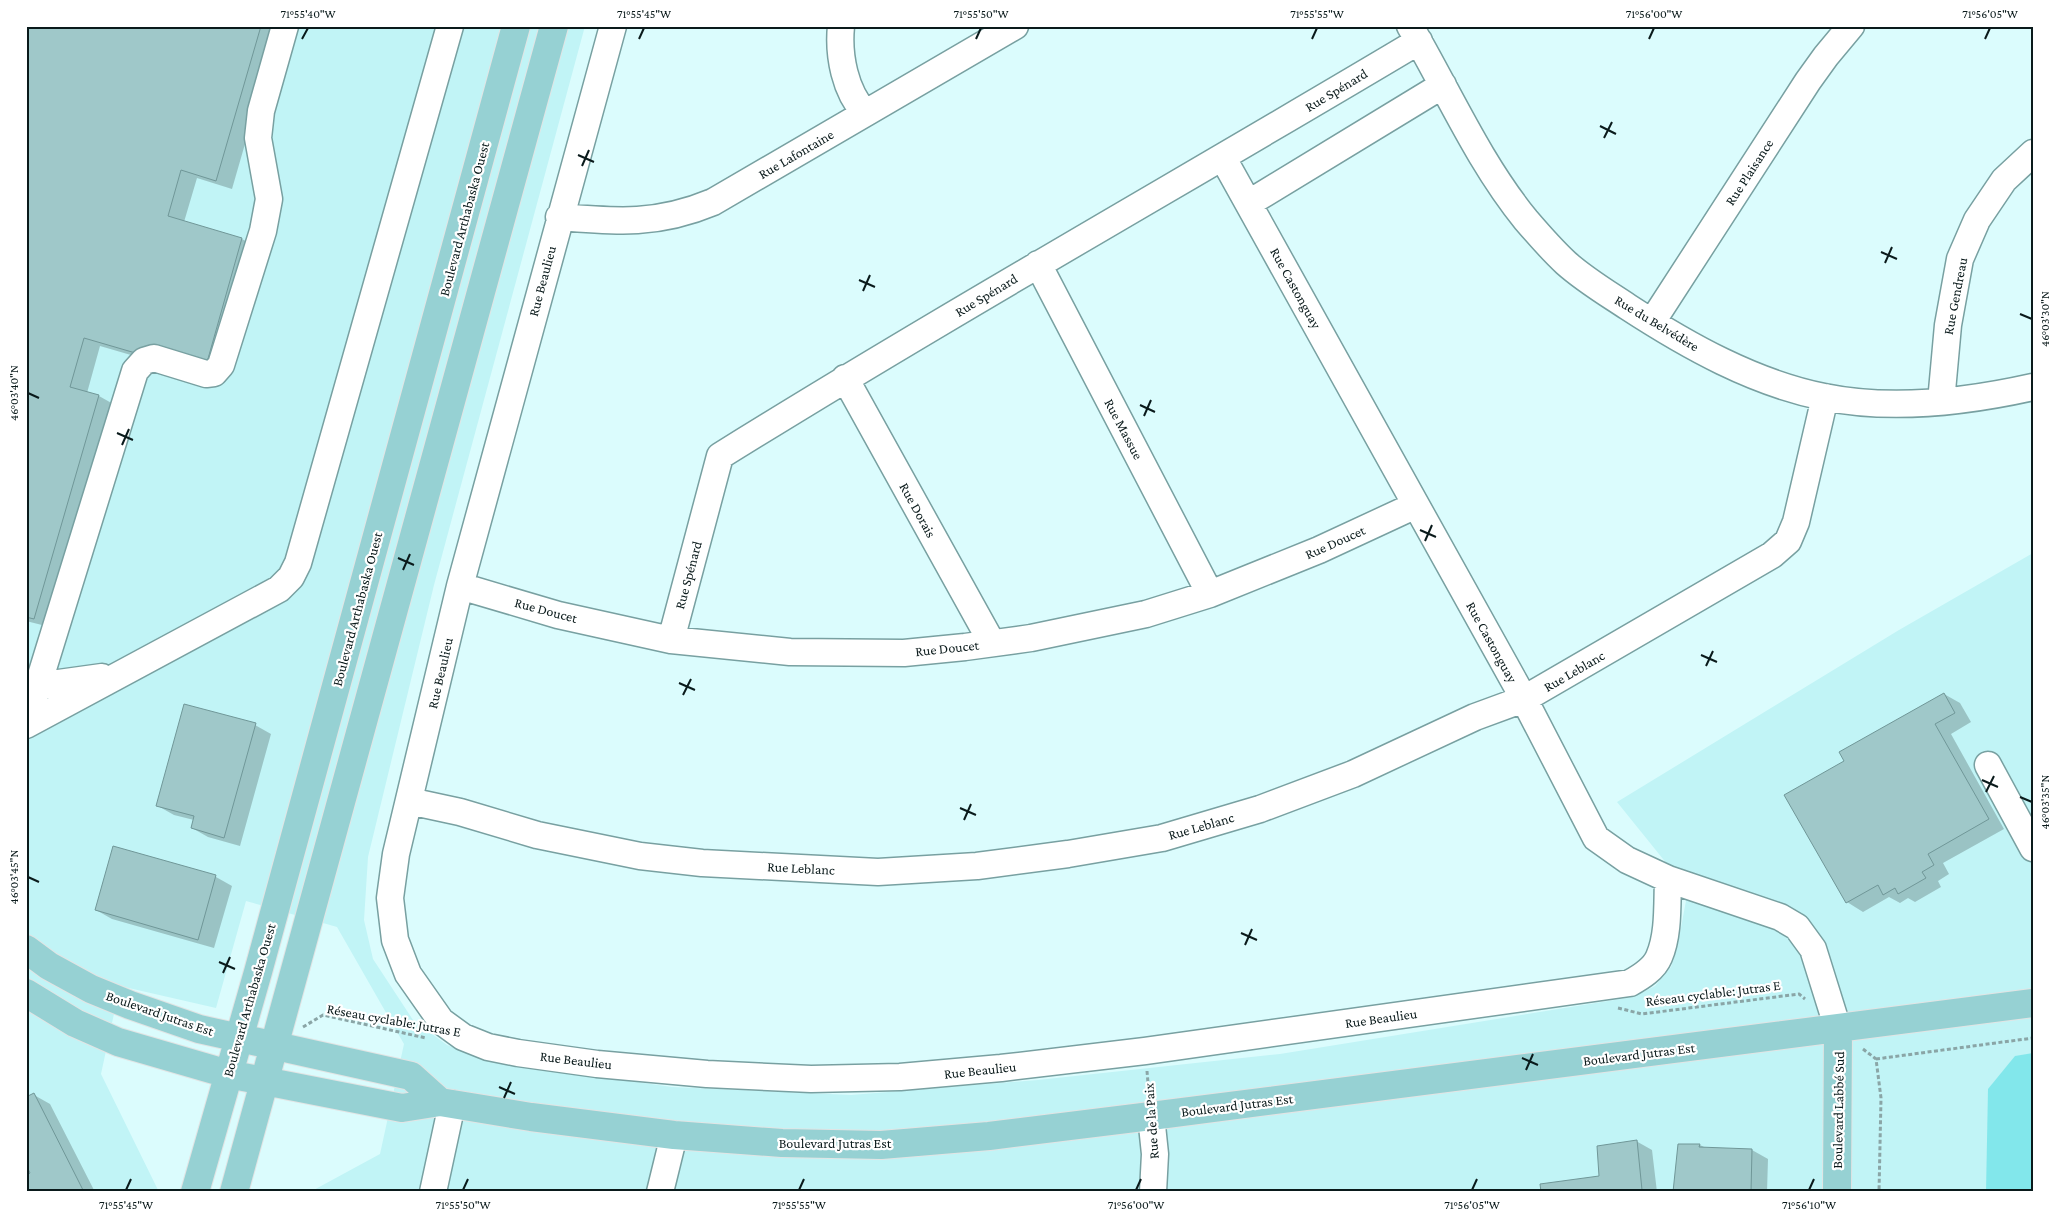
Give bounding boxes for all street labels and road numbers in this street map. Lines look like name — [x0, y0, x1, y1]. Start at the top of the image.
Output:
street label: Rue Spénard — [1302, 65, 1371, 115]
street label: Rue Lafontaine — [756, 126, 836, 182]
street label: Rue Plaisance — [1722, 136, 1776, 208]
street label: Boulevard Arthabaska Ouest — [436, 140, 492, 298]
street label: Rue Beaulieu — [525, 243, 559, 318]
street label: Rue Castonguay — [1267, 245, 1325, 332]
street label: Rue Gendreau — [1940, 255, 1970, 336]
street label: Rue Spénard — [952, 270, 1021, 320]
street label: Rue du Belvédère — [1612, 292, 1702, 354]
street label: Rue Massue — [1101, 396, 1147, 462]
street label: Rue Dorais — [896, 480, 940, 540]
street label: Rue Doucet — [1303, 522, 1368, 562]
street label: Boulevard Arthabaska Ouest — [329, 530, 385, 688]
street label: Rue Spénard — [671, 539, 705, 611]
street label: Rue Doucet — [513, 594, 579, 626]
street label: Rue Castonguay — [1463, 599, 1521, 686]
street label: Rue Beaulieu — [424, 635, 456, 710]
street label: Rue Doucet — [914, 637, 980, 659]
street label: Rue Leblanc — [1541, 647, 1607, 695]
street label: Rue Leblanc — [1166, 809, 1236, 843]
street label: Rue Leblanc — [767, 858, 835, 878]
street label: Boulevard Arthabaska Ouest — [219, 921, 279, 1079]
street label: Réseau cyclable: Jutras E — [1645, 977, 1782, 1009]
street label: Boulevard Jutras Est — [104, 987, 216, 1039]
street label: Réseau cyclable: Jutras E — [326, 1000, 463, 1040]
street label: Rue Beaulieu — [1344, 1005, 1419, 1031]
street label: Boulevard Jutras Est — [1582, 1039, 1696, 1069]
street label: Rue Beaulieu — [539, 1048, 613, 1072]
street label: Boulevard Labbé Sud — [1829, 1051, 1847, 1169]
street label: Rue Beaulieu — [943, 1058, 1017, 1082]
street label: Rue de la Paix — [1140, 1082, 1162, 1160]
street label: Boulevard Jutras Est — [1180, 1090, 1294, 1120]
street label: Boulevard Jutras Est — [779, 1135, 892, 1151]

